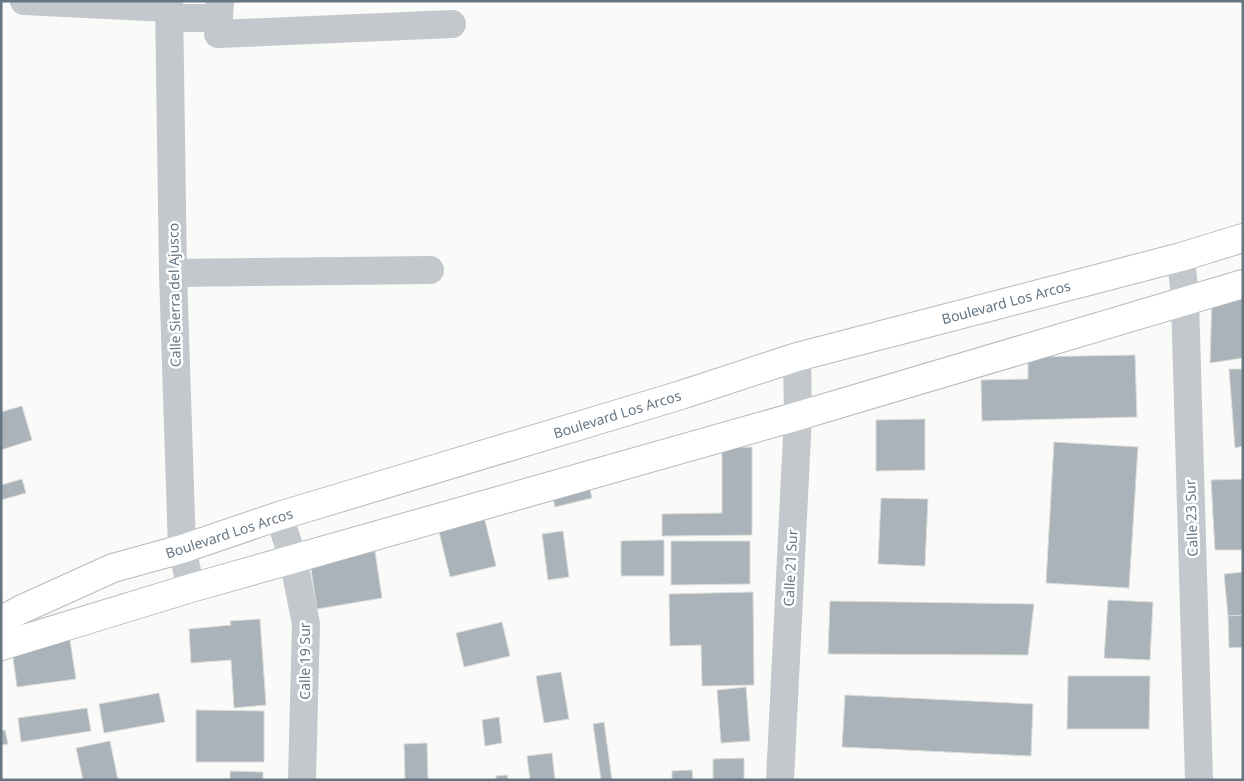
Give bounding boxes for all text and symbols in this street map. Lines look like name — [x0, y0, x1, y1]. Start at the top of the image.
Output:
street label: Calle Sierra del Ajusco — [163, 223, 185, 367]
street label: Boulevard Los Arcos — [939, 276, 1073, 328]
street label: Boulevard Los Arcos — [551, 385, 683, 442]
street label: Calle 23 Sur — [1180, 479, 1202, 557]
street label: Boulevard Los Arcos — [163, 503, 295, 563]
street label: Calle 21 Sur — [778, 529, 802, 607]
street label: Calle 19 Sur — [295, 622, 314, 700]

